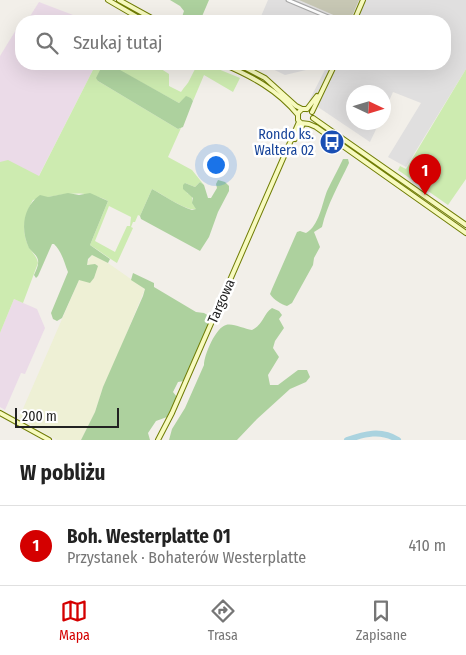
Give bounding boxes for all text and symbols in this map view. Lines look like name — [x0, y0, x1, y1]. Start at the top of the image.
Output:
search box — [15, 15, 451, 70]
icon: search — [33, 29, 61, 57]
text: Szukaj tutaj — [73, 31, 163, 54]
north arrow — [346, 85, 391, 130]
place label: Rondo ks. Waltera 02 — [254, 126, 314, 159]
bus stop icon: Rondo ks. Waltera 02 — [319, 129, 345, 155]
your location — [203, 152, 229, 178]
pin: 1 — [409, 154, 441, 195]
street label: Targowa — [204, 276, 239, 326]
scale bar — [15, 405, 119, 428]
text: 200 m — [22, 408, 57, 425]
text: W pobliżu — [20, 460, 105, 486]
text: Boh. Westerplatte 01 — [67, 525, 231, 548]
text: 1 — [33, 536, 39, 555]
text: 410 m — [408, 536, 446, 555]
text: Przystanek · Bohaterów Westerplatte — [67, 548, 306, 567]
tab: Mapa — [59, 597, 90, 644]
tab: Trasa — [208, 597, 238, 644]
tab: Zapisane — [356, 597, 407, 644]

